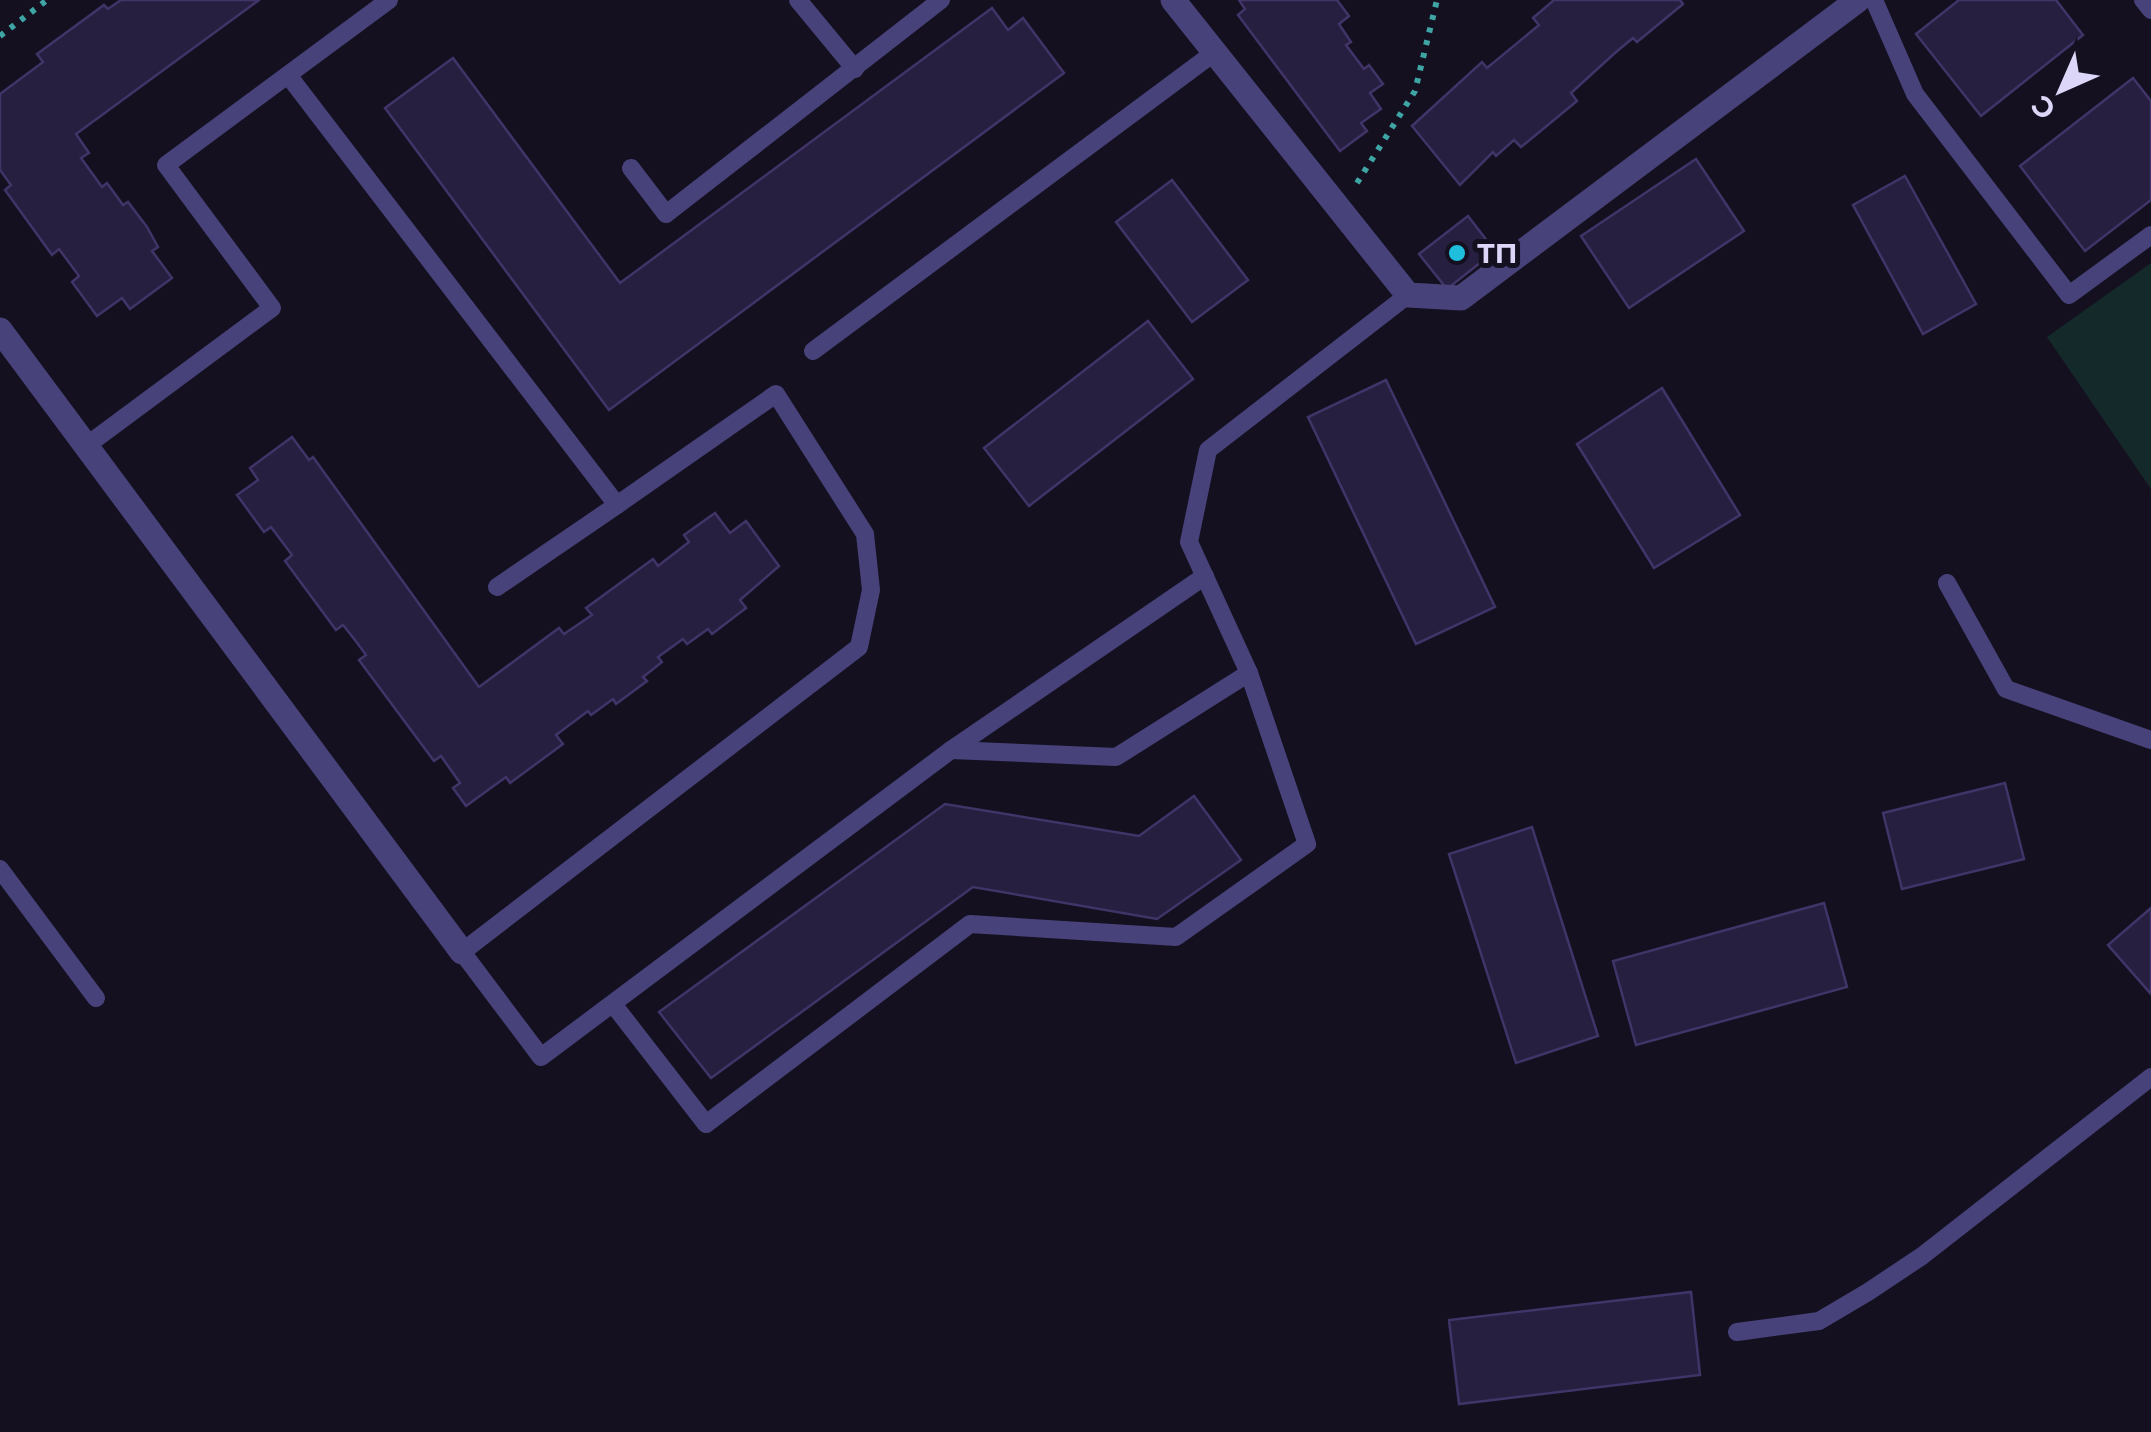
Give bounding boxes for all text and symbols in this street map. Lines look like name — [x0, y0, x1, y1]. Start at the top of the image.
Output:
north arrow — [2011, 40, 2111, 140]
text: С — [2024, 88, 2063, 127]
place label: ТП — [1477, 236, 1518, 270]
marker: ТП — [1446, 242, 1468, 264]

